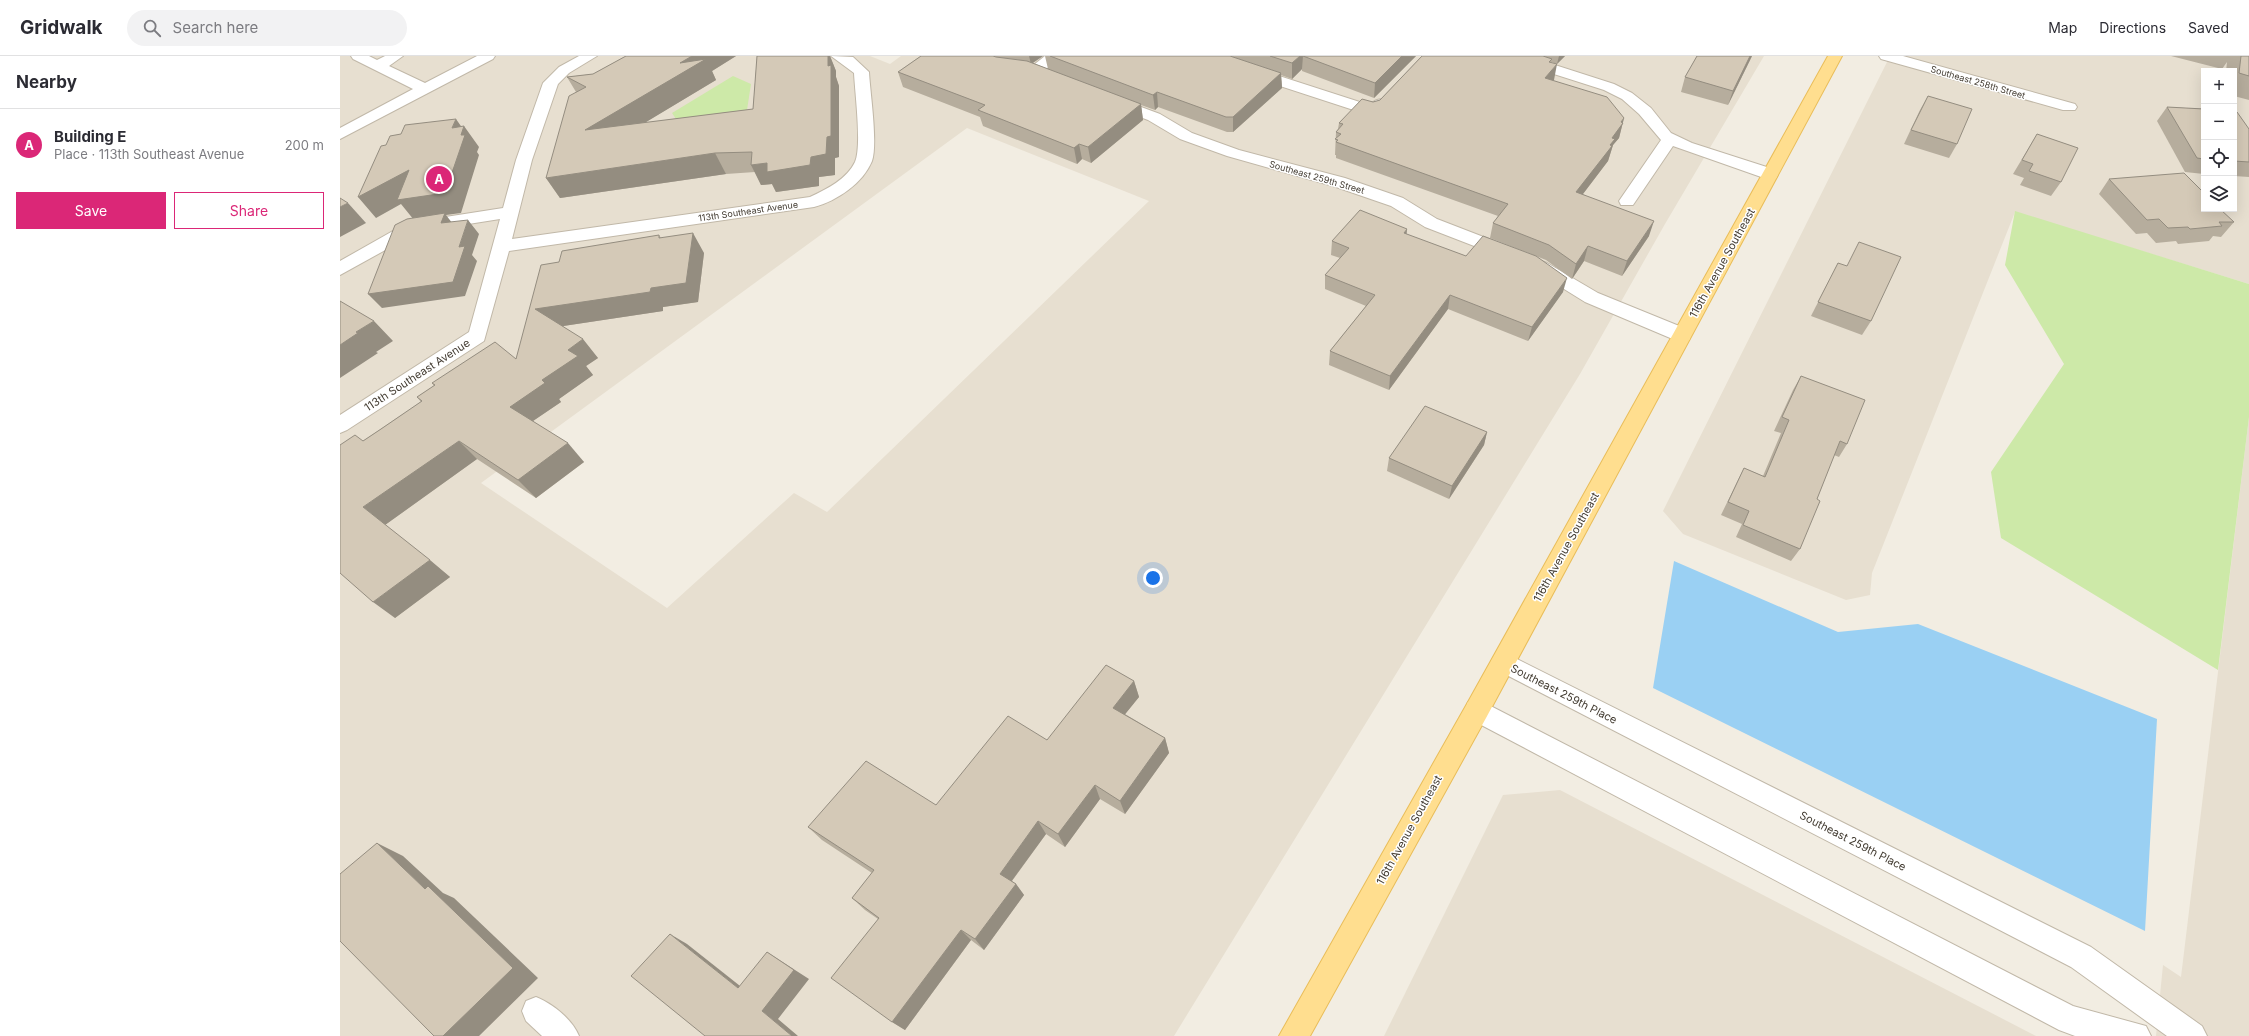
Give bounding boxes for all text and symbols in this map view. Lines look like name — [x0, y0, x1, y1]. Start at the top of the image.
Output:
search box — [127, 10, 407, 46]
text: Gridwalk — [20, 16, 103, 39]
icon: search — [141, 17, 163, 39]
text: Search here — [173, 18, 258, 37]
text: Map — [2048, 19, 2077, 36]
text: Directions — [2099, 19, 2166, 36]
text: Saved — [2188, 19, 2229, 36]
street label: Southeast 258th Street — [1929, 63, 2027, 101]
map controls — [2201, 68, 2237, 212]
button: + — [2201, 68, 2237, 104]
text: Nearby — [16, 72, 77, 92]
button: − — [2201, 104, 2237, 140]
text: Building E — [54, 127, 126, 146]
text: A — [24, 137, 34, 153]
text: 200 m — [285, 137, 324, 153]
button: locate — [2201, 140, 2237, 176]
text: Place · 113th Southeast Avenue — [54, 146, 244, 162]
street label: Southeast 259th Street — [1268, 158, 1366, 196]
pin: A — [426, 164, 452, 194]
button: layers — [2201, 176, 2237, 212]
button: Save — [16, 192, 166, 229]
button: Share — [174, 192, 324, 229]
street label: 113th Southeast Avenue — [697, 199, 799, 223]
street label: 116th Avenue Southeast — [1686, 205, 1758, 320]
street label: 113th Southeast Avenue — [362, 336, 472, 414]
street label: 116th Avenue Southeast — [1530, 489, 1602, 604]
your location — [1143, 568, 1163, 588]
street label: Southeast 259th Place — [1508, 661, 1620, 727]
street label: 116th Avenue Southeast — [1373, 772, 1445, 887]
street label: Southeast 259th Place — [1797, 808, 1909, 874]

